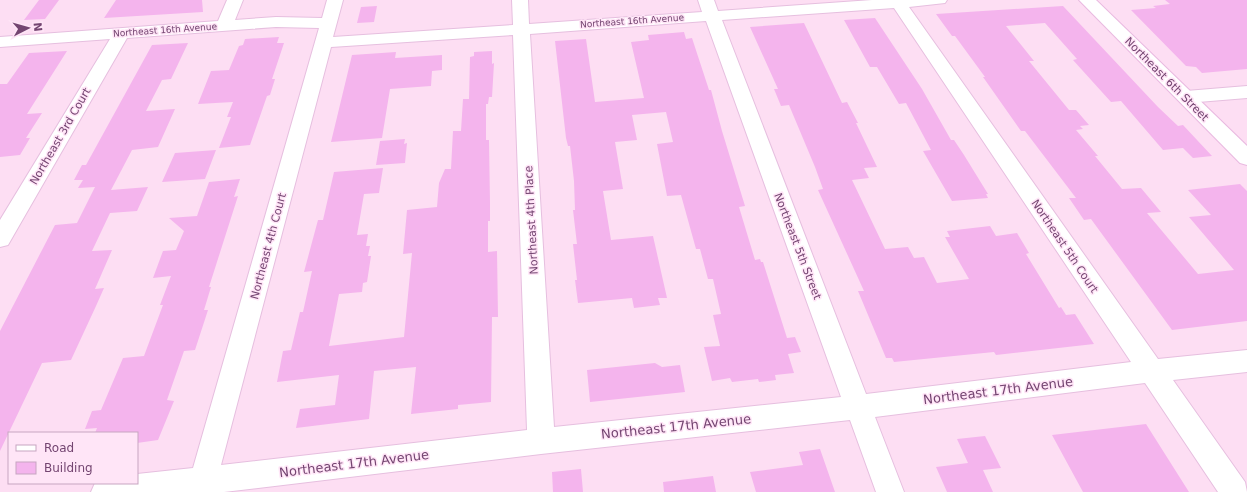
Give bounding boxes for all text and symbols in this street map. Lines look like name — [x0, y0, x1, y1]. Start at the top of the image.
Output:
north arrow — [8, 8, 48, 48]
street label: Northeast 16th Avenue — [580, 12, 685, 30]
street label: Northeast 16th Avenue — [113, 21, 218, 39]
text: N — [31, 22, 44, 32]
street label: Northeast 6th Street — [1122, 35, 1212, 124]
street label: Northeast 3rd Court — [27, 85, 94, 187]
street label: Northeast 4th Place — [522, 165, 541, 275]
street label: Northeast 4th Court — [248, 191, 289, 301]
street label: Northeast 5th Street — [771, 191, 824, 302]
street label: Northeast 5th Court — [1028, 197, 1101, 296]
street label: Northeast 17th Avenue — [922, 374, 1074, 407]
street label: Northeast 17th Avenue — [600, 411, 752, 442]
legend — [8, 432, 138, 484]
text: Road — [44, 441, 74, 455]
street label: Northeast 17th Avenue — [278, 447, 430, 480]
text: Building — [44, 461, 93, 475]

